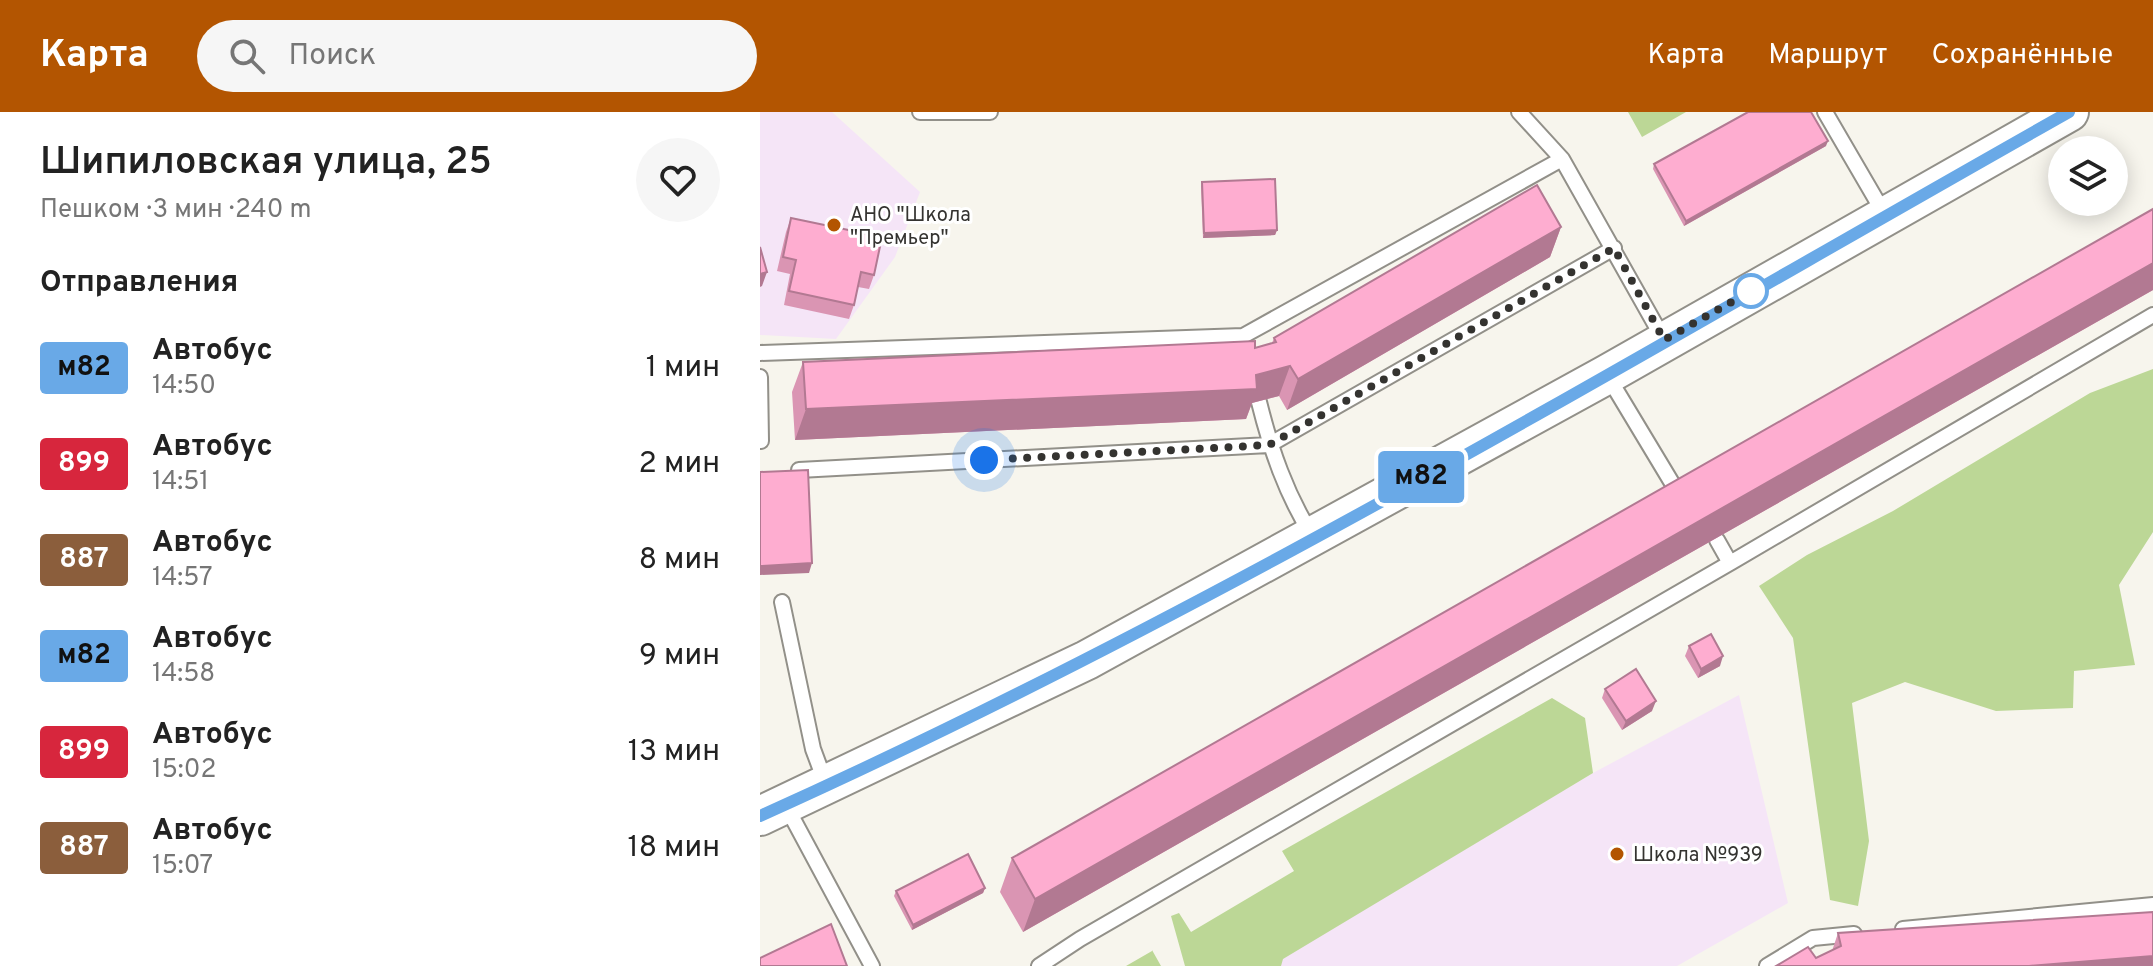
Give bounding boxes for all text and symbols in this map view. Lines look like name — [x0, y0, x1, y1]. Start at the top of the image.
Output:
search box — [197, 20, 757, 92]
text: Карта — [40, 32, 149, 81]
icon: search — [225, 34, 269, 78]
text: Поиск — [289, 38, 376, 75]
text: Карта — [1648, 38, 1724, 74]
text: Маршрут — [1768, 38, 1887, 74]
text: Сохранённые — [1931, 38, 2113, 74]
map controls — [2048, 136, 2128, 216]
button: layers — [2048, 136, 2128, 216]
button: heart — [636, 138, 720, 222]
text: Шипиловская улица, 25 — [40, 139, 492, 188]
text: Пешком · 3 мин · 240 m — [40, 194, 312, 227]
place label: АНО "Школа "Премьер" — [850, 203, 971, 252]
marker: АНО "Школа "Премьер" — [825, 216, 843, 234]
text: Отправления — [40, 265, 238, 302]
unlabelled marker — [1734, 274, 1768, 308]
text: Автобус — [152, 333, 273, 370]
text: м82 — [57, 350, 111, 386]
text: 1 мин — [646, 350, 720, 387]
text: 14:50 — [152, 370, 216, 403]
text: Автобус — [152, 429, 273, 466]
your location — [964, 440, 1004, 480]
text: 899 — [58, 446, 110, 482]
text: 2 мин — [639, 446, 720, 483]
line badge: м82 — [1375, 451, 1467, 503]
text: м82 — [1394, 459, 1448, 495]
text: 14:51 — [152, 466, 209, 499]
text: Автобус — [152, 525, 273, 562]
text: 887 — [59, 542, 109, 578]
text: 8 мин — [639, 542, 720, 579]
text: 14:57 — [152, 562, 213, 595]
text: Автобус — [152, 621, 273, 658]
text: м82 — [57, 638, 111, 674]
text: 9 мин — [639, 638, 720, 675]
text: 14:58 — [152, 658, 215, 691]
text: Автобус — [152, 717, 273, 754]
text: 899 — [58, 734, 110, 770]
text: 13 мин — [628, 734, 720, 771]
text: 15:02 — [152, 754, 216, 787]
text: Автобус — [152, 813, 273, 850]
text: 887 — [59, 830, 109, 866]
text: 18 мин — [627, 830, 720, 867]
place label: Школа №939 — [1633, 843, 1763, 869]
marker: Школа №939 — [1608, 845, 1626, 863]
text: 15:07 — [152, 850, 213, 883]

